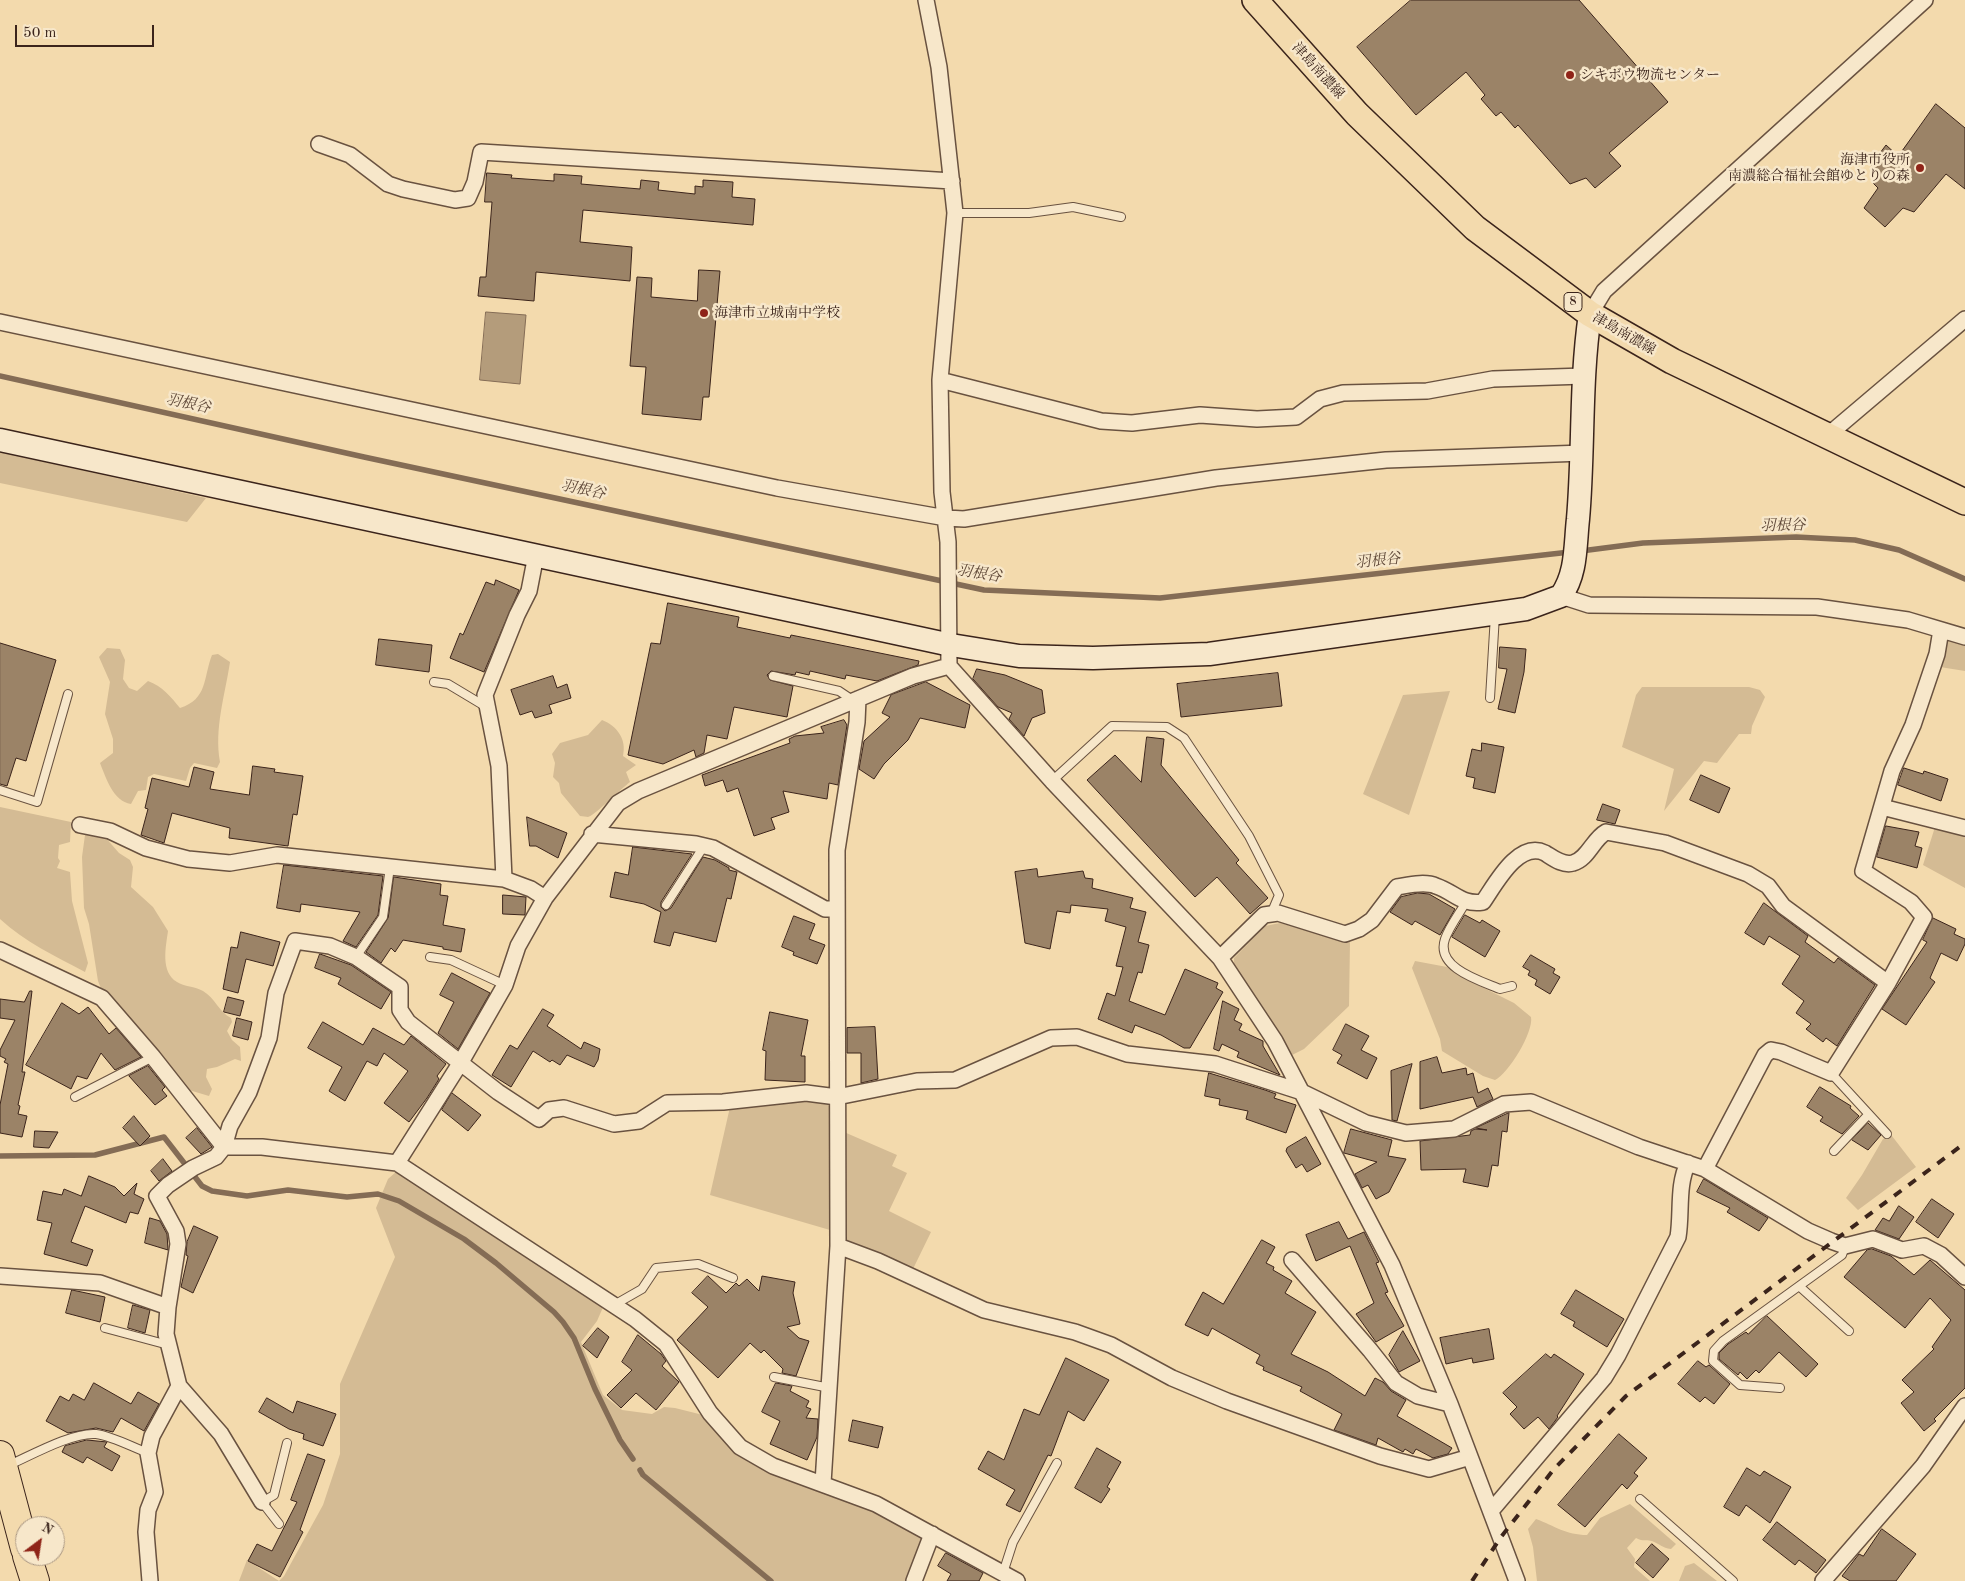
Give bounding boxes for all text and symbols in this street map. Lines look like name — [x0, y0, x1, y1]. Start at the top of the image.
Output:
scale bar — [18, 15, 156, 47]
text: 50 m — [23, 26, 57, 41]
street label: 津島南濃線 — [1288, 39, 1348, 103]
place label: シキボウ物流センター — [1580, 67, 1720, 83]
marker: シキボウ物流センター — [1564, 69, 1576, 81]
place label: 海津市役所 南濃総合福祉会館ゆとりの森 — [1728, 152, 1910, 184]
marker: 海津市役所 南濃総合福祉会館ゆとりの森 — [1914, 162, 1926, 174]
road number: 8 — [1564, 292, 1582, 312]
place label: 海津市立城南中学校 — [714, 305, 840, 321]
marker: 海津市立城南中学校 — [698, 307, 710, 319]
street label: 津島南濃線 — [1589, 309, 1659, 359]
water label: 羽根谷 — [164, 391, 212, 417]
water label: 羽根谷 — [559, 477, 607, 503]
water label: 羽根谷 — [1760, 517, 1806, 535]
water label: 羽根谷 — [1355, 550, 1401, 572]
water label: 羽根谷 — [955, 562, 1003, 586]
north arrow — [15, 1516, 65, 1566]
text: N — [39, 1520, 55, 1538]

